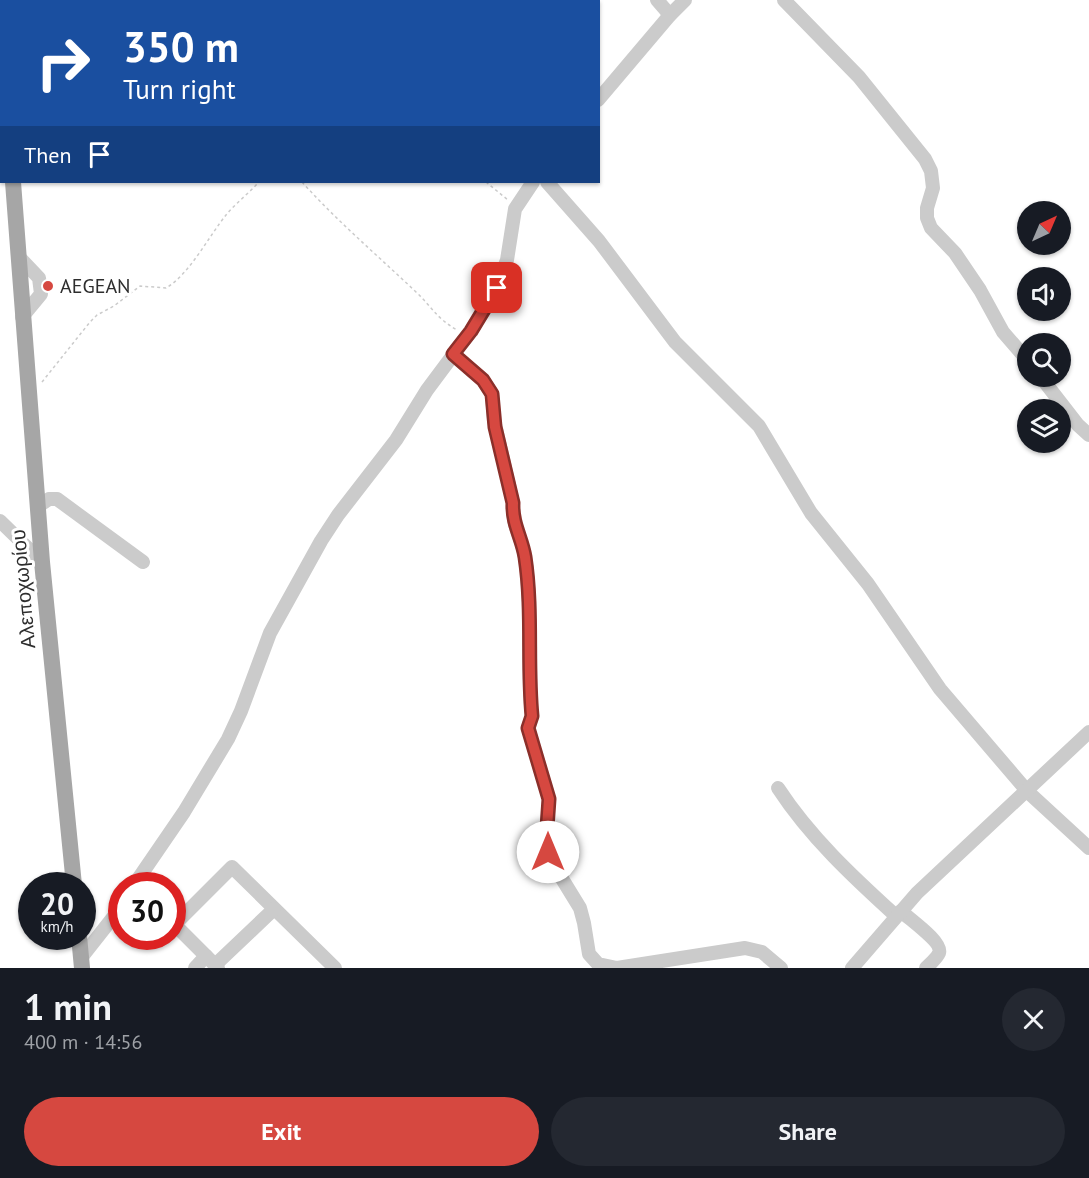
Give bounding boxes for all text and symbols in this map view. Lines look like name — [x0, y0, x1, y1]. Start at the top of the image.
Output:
text: 350 m — [123, 19, 239, 74]
icon: right — [24, 24, 102, 102]
text: Turn right — [123, 72, 236, 106]
icon: arrive — [83, 138, 116, 171]
text: Then — [24, 141, 71, 169]
north arrow — [1017, 201, 1071, 255]
map controls — [1017, 201, 1071, 453]
pin — [471, 262, 522, 313]
button: sound — [1017, 267, 1071, 321]
icon: arrive — [480, 271, 513, 304]
place label: AEGEAN — [60, 273, 131, 299]
marker: AEGEAN — [41, 279, 55, 293]
button: search — [1017, 333, 1071, 387]
button: layers — [1017, 399, 1071, 453]
street label: Αλεποχωρίου — [5, 528, 41, 650]
position arrow — [516, 820, 580, 884]
speed limit sign: 30 — [108, 872, 186, 950]
text: 20 — [40, 884, 74, 923]
text: km/h — [41, 917, 73, 936]
text: 1 min — [24, 983, 112, 1030]
button: close — [1002, 988, 1065, 1051]
text: 400 m · 14:56 — [24, 1029, 142, 1055]
button: Exit — [24, 1097, 539, 1166]
button: Share — [551, 1097, 1065, 1166]

